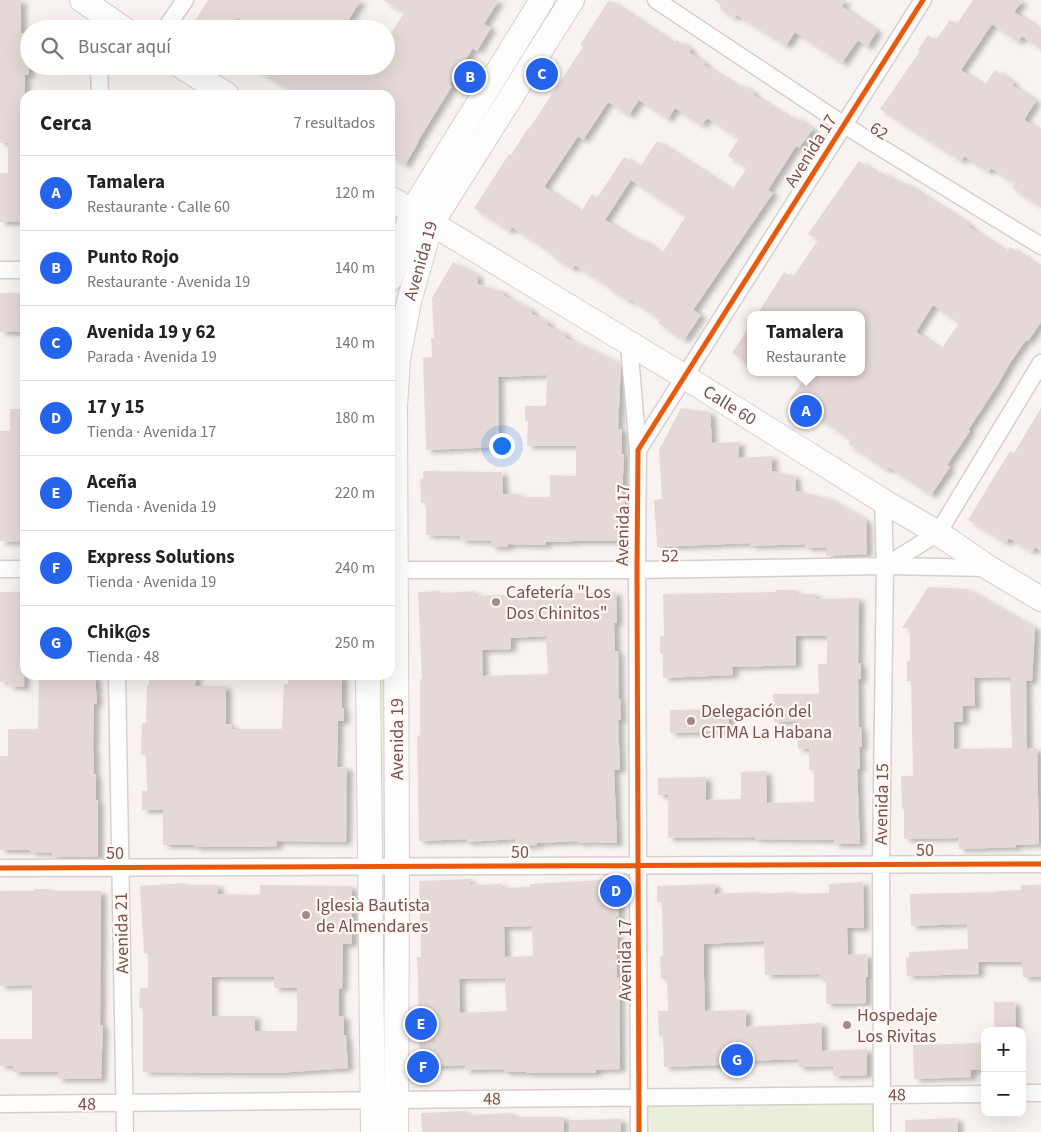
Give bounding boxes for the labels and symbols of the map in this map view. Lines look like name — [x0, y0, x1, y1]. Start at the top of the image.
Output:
pin: C — [526, 55, 558, 93]
pin: B — [454, 58, 486, 96]
street label: Avenida 17 — [779, 110, 843, 192]
street label: 62 — [865, 116, 893, 146]
street label: Avenida 19 — [397, 218, 444, 304]
street label: Calle 60 — [698, 379, 762, 431]
pin: A — [790, 392, 822, 430]
your location — [489, 433, 515, 459]
street label: Avenida 17 — [610, 484, 636, 566]
street label: 52 — [661, 543, 679, 569]
place label: Cafetería "Los Dos Chinitos" — [506, 580, 611, 626]
marker: Cafetería "Los Dos Chinitos" — [490, 596, 502, 608]
street label: Avenida 19 — [385, 698, 410, 780]
place label: Delegación del CITMA La Habana — [701, 699, 832, 745]
marker: Delegación del CITMA La Habana — [685, 715, 697, 727]
street label: Avenida 15 — [869, 763, 895, 845]
street label: 50 — [916, 838, 934, 863]
street label: 50 — [511, 840, 529, 865]
street label: 50 — [106, 841, 124, 866]
pin: D — [600, 872, 632, 910]
street label: Avenida 21 — [109, 892, 135, 974]
place label: Iglesia Bautista de Almendares — [316, 893, 430, 939]
marker: Iglesia Bautista de Almendares — [300, 909, 312, 921]
street label: Avenida 17 — [613, 919, 638, 1001]
place label: Hospedaje Los Rivitas — [857, 1003, 937, 1049]
pin: E — [405, 1005, 437, 1043]
marker: Hospedaje Los Rivitas — [841, 1019, 853, 1031]
pin: G — [721, 1041, 753, 1079]
pin: F — [407, 1048, 439, 1086]
street label: 48 — [888, 1082, 906, 1108]
street label: 48 — [483, 1086, 501, 1112]
street label: 48 — [78, 1092, 96, 1117]

